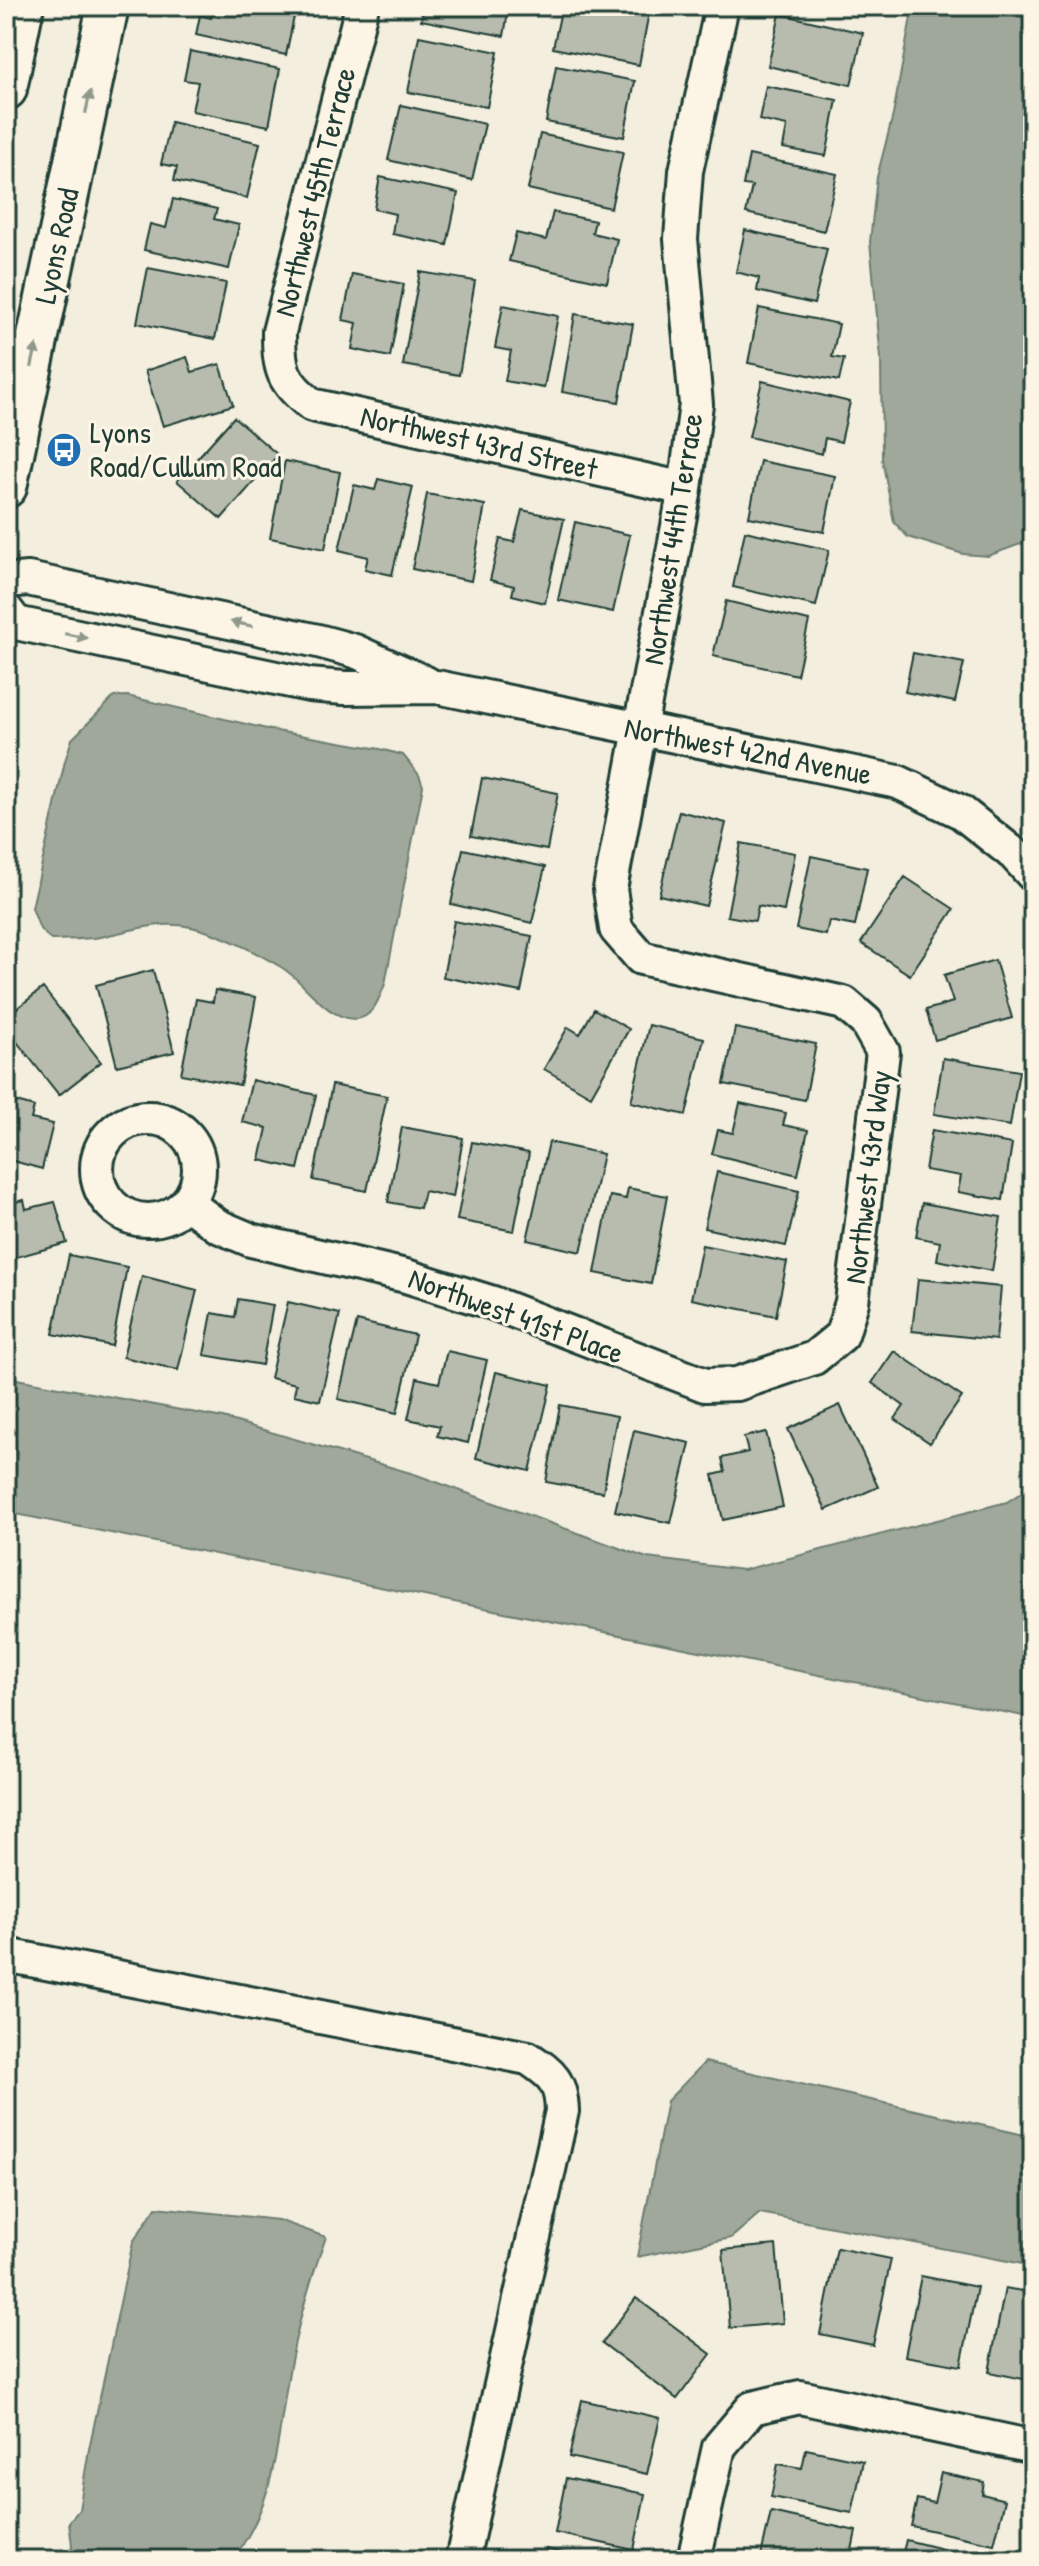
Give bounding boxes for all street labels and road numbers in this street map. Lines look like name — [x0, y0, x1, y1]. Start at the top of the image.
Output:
street label: Northwest 45th Terrace — [264, 63, 364, 320]
street label: Lyons Road — [24, 184, 88, 307]
street label: Northwest 43rd Street — [357, 395, 602, 489]
street label: Northwest 44th Terrace — [632, 410, 712, 667]
street label: Northwest 42nd Avenue — [621, 706, 875, 794]
street label: Northwest 43rd Way — [834, 1068, 900, 1286]
street label: Northwest 41st Place — [403, 1258, 629, 1372]

